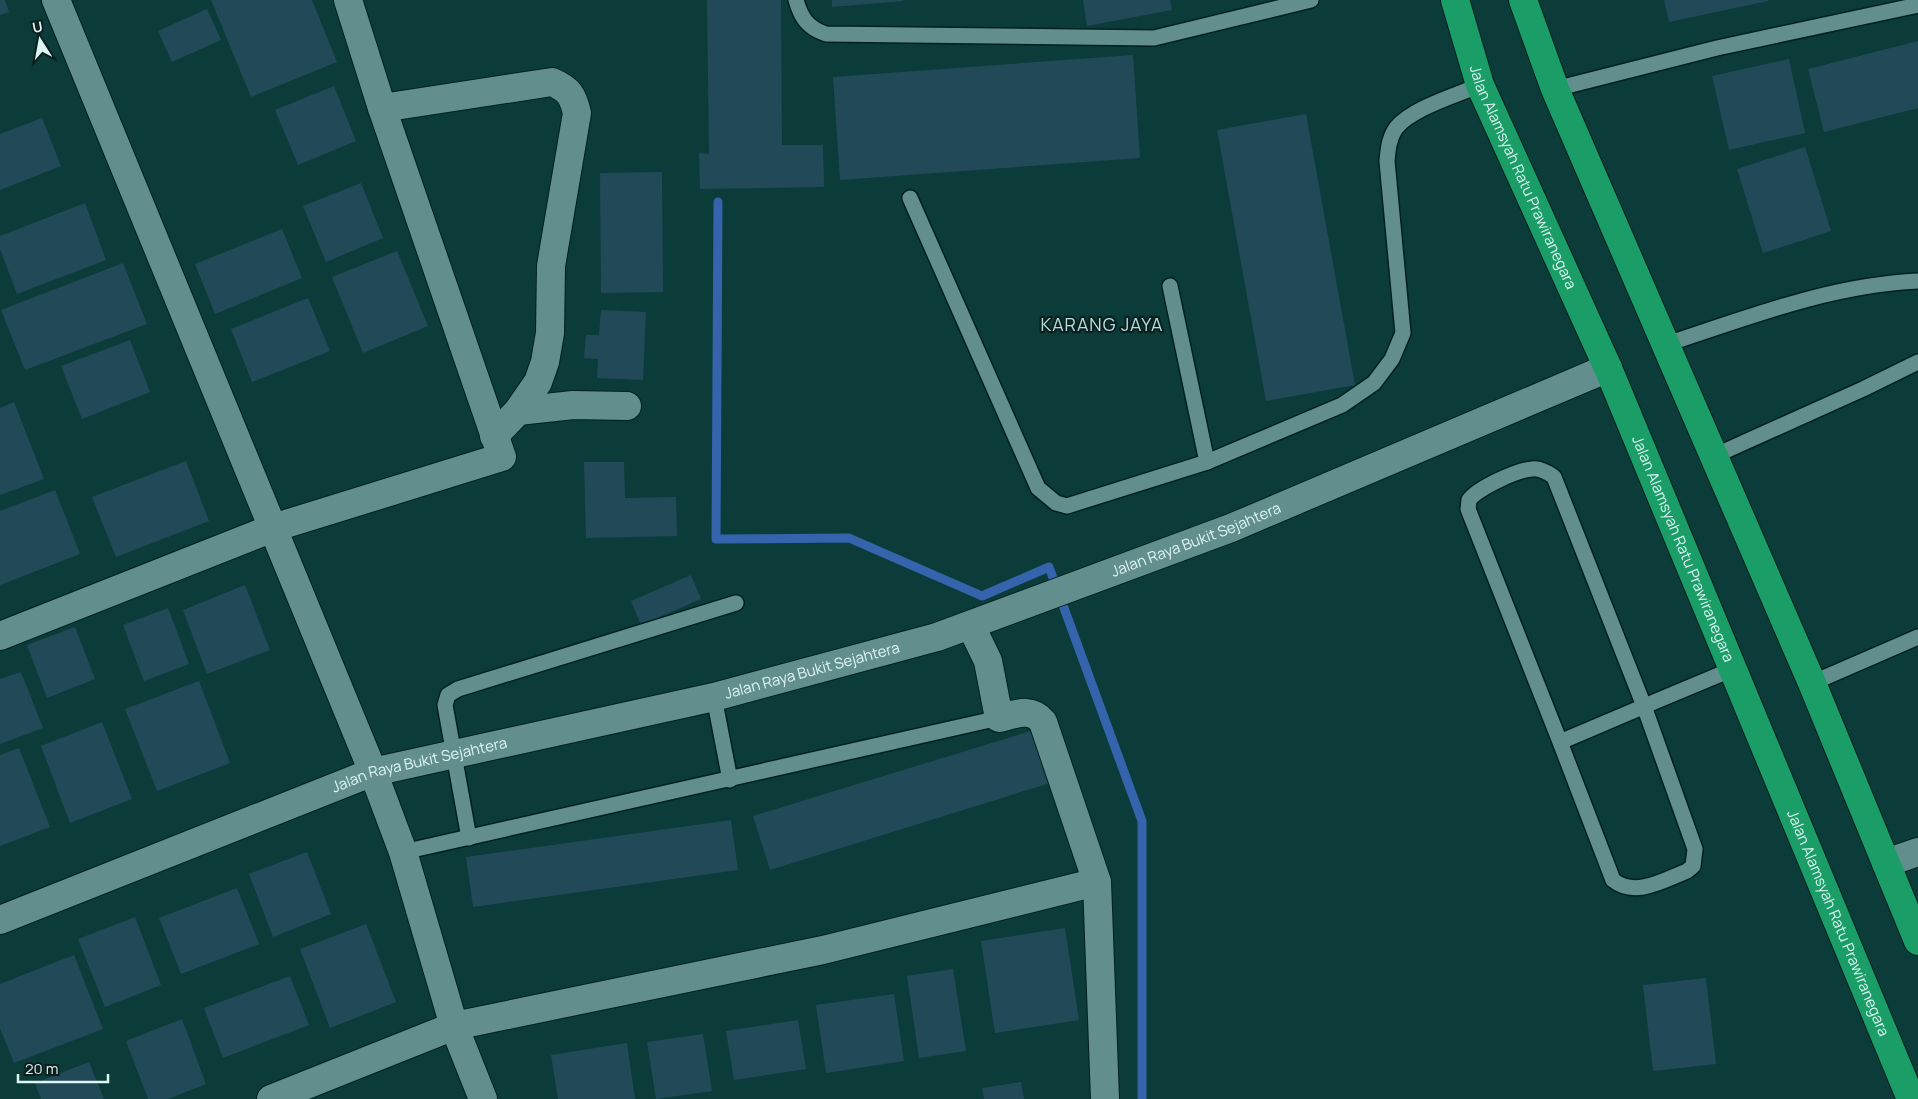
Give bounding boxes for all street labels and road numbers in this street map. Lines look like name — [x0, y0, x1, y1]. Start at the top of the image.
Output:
street label: Jalan Alamsyah Ratu Prawiranegara — [1465, 62, 1582, 292]
street label: Jalan Alamsyah Ratu Prawiranegara — [1627, 432, 1740, 665]
street label: Jalan Raya Bukit Sejahtera — [1108, 497, 1284, 582]
street label: Jalan Raya Bukit Sejahtera — [722, 637, 902, 704]
street label: Jalan Raya Bukit Sejahtera — [328, 732, 509, 797]
street label: Jalan Alamsyah Ratu Prawiranegara — [1782, 806, 1895, 1039]

